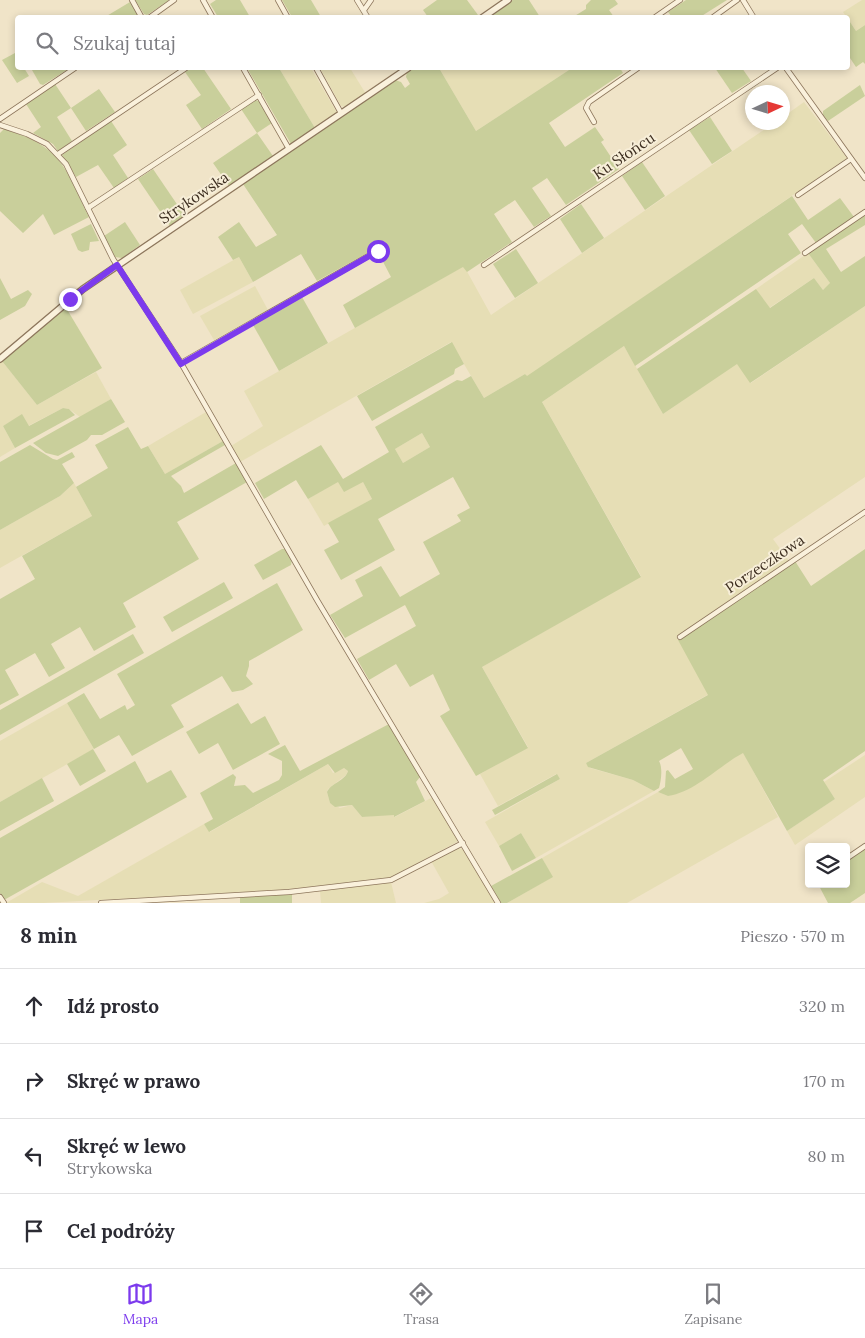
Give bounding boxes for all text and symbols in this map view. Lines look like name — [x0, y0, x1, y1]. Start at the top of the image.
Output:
search box — [15, 15, 850, 70]
icon: search — [33, 29, 61, 57]
text: Szukaj tutaj — [73, 31, 176, 55]
north arrow — [745, 85, 790, 130]
street label: Ku Słońcu — [589, 128, 658, 183]
street label: Strykowska — [155, 167, 232, 228]
route start — [367, 240, 390, 263]
route end — [59, 288, 82, 311]
street label: Porzeczkowa — [721, 530, 808, 597]
map controls — [805, 843, 850, 888]
button: layers — [805, 843, 850, 888]
text: 8 min — [20, 922, 77, 949]
text: Pieszo · 570 m — [740, 926, 845, 946]
icon: ahead — [20, 992, 48, 1020]
text: Idź prosto — [67, 994, 159, 1018]
text: 320 m — [799, 996, 845, 1016]
icon: right — [20, 1067, 48, 1095]
text: Skręć w prawo — [67, 1069, 200, 1093]
text: 170 m — [803, 1071, 845, 1091]
text: Skręć w lewo — [67, 1134, 186, 1158]
icon: left — [20, 1142, 48, 1170]
text: 80 m — [808, 1146, 845, 1166]
text: Strykowska — [67, 1158, 153, 1178]
icon: arrive — [20, 1217, 48, 1245]
text: Cel podróży — [67, 1219, 175, 1243]
tab: Mapa — [123, 1280, 158, 1328]
tab: Trasa — [404, 1280, 439, 1328]
tab: Zapisane — [684, 1280, 742, 1328]

